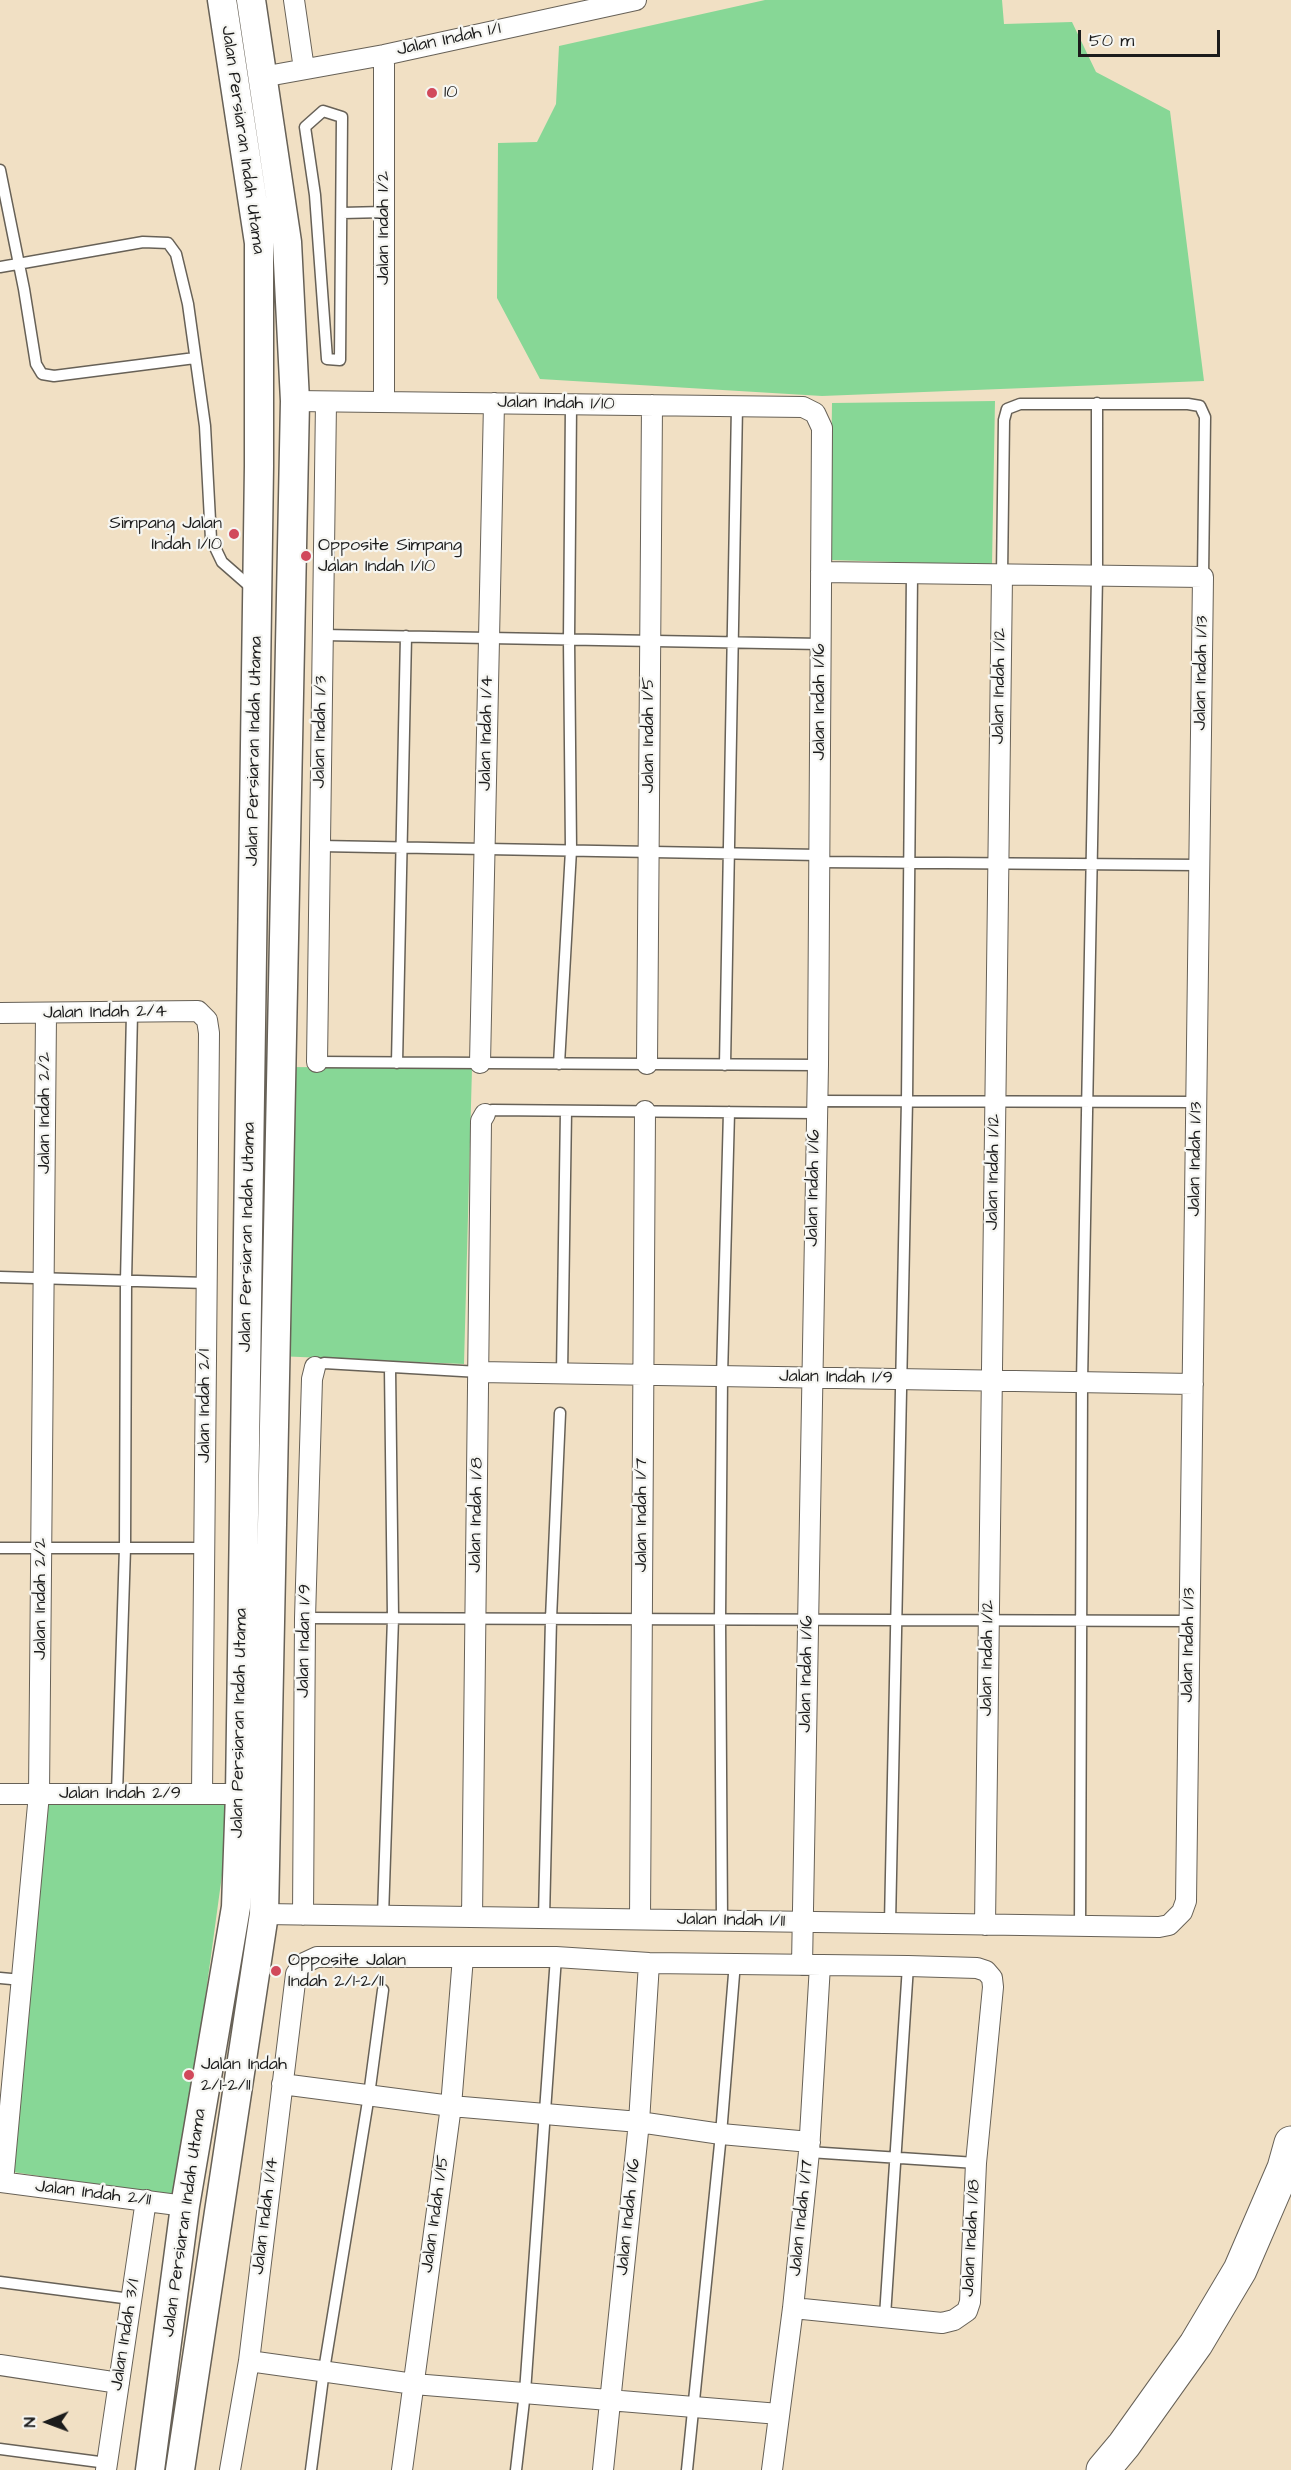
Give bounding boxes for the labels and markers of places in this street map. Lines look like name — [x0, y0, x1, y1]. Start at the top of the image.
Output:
place label: 10 — [444, 82, 458, 104]
marker: 10 — [425, 86, 439, 100]
place label: Simpang Jalan Indah 1/10 — [109, 513, 222, 556]
marker: Simpang Jalan Indah 1/10 — [227, 527, 241, 541]
place label: Opposite Simpang Jalan Indah 1/10 — [318, 535, 462, 578]
marker: Opposite Simpang Jalan Indah 1/10 — [299, 549, 313, 563]
place label: Opposite Jalan Indah 2/1-2/11 — [288, 1950, 406, 1992]
marker: Opposite Jalan Indah 2/1-2/11 — [269, 1964, 283, 1978]
place label: Jalan Indah 2/1-2/11 — [201, 2054, 287, 2096]
marker: Jalan Indah 2/1-2/11 — [182, 2068, 196, 2082]

